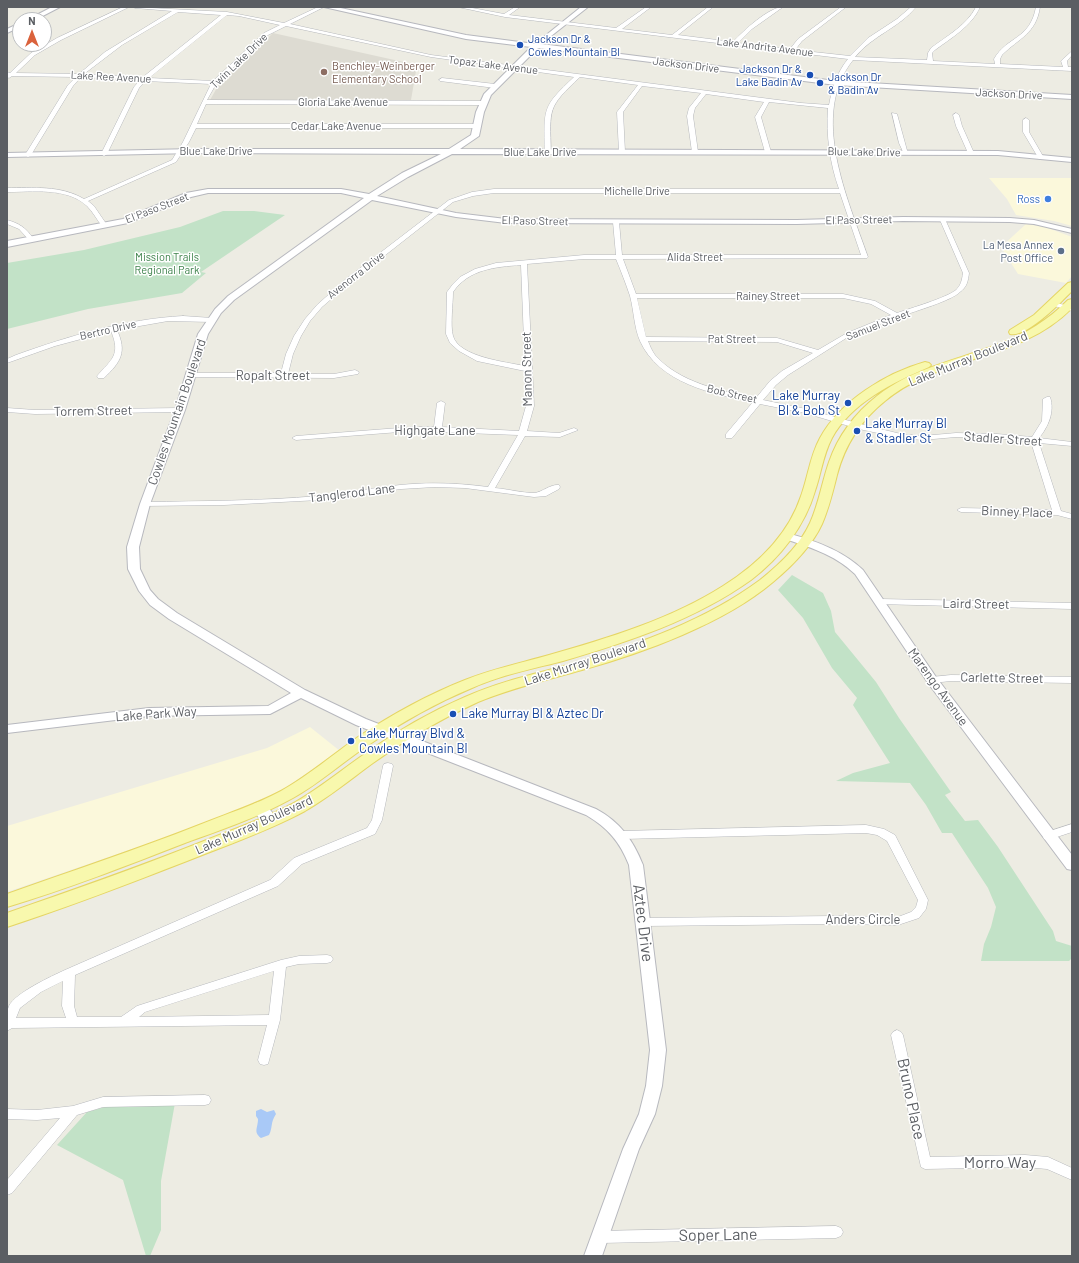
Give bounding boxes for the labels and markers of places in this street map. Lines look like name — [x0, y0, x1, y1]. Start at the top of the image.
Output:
place label: Jackson Dr & Cowles Mountain Bl — [528, 32, 620, 58]
marker: Jackson Dr & Cowles Mountain Bl — [515, 40, 525, 50]
place label: Benchley-Weinberger Elementary School — [332, 59, 435, 85]
place label: Jackson Dr & Lake Badin Av — [736, 62, 802, 88]
marker: Benchley-Weinberger Elementary School — [319, 67, 329, 77]
marker: Jackson Dr & Lake Badin Av — [805, 70, 815, 80]
place label: Jackson Dr & Badin Av — [828, 70, 881, 96]
marker: Jackson Dr & Badin Av — [815, 78, 825, 88]
place label: Ross — [1017, 192, 1040, 206]
marker: Ross — [1043, 194, 1053, 204]
place label: La Mesa Annex Post Office — [983, 238, 1053, 264]
marker: La Mesa Annex Post Office — [1056, 246, 1066, 256]
place label: Lake Murray Bl & Bob St — [772, 388, 840, 419]
marker: Lake Murray Bl & Bob St — [843, 398, 853, 408]
place label: Lake Murray Bl & Stadler St — [865, 416, 947, 447]
marker: Lake Murray Bl & Stadler St — [852, 426, 862, 436]
place label: Lake Murray Bl & Aztec Dr — [461, 706, 604, 722]
marker: Lake Murray Bl & Aztec Dr — [448, 709, 458, 719]
place label: Lake Murray Blvd & Cowles Mountain Bl — [359, 726, 468, 757]
marker: Lake Murray Blvd & Cowles Mountain Bl — [346, 736, 356, 746]

